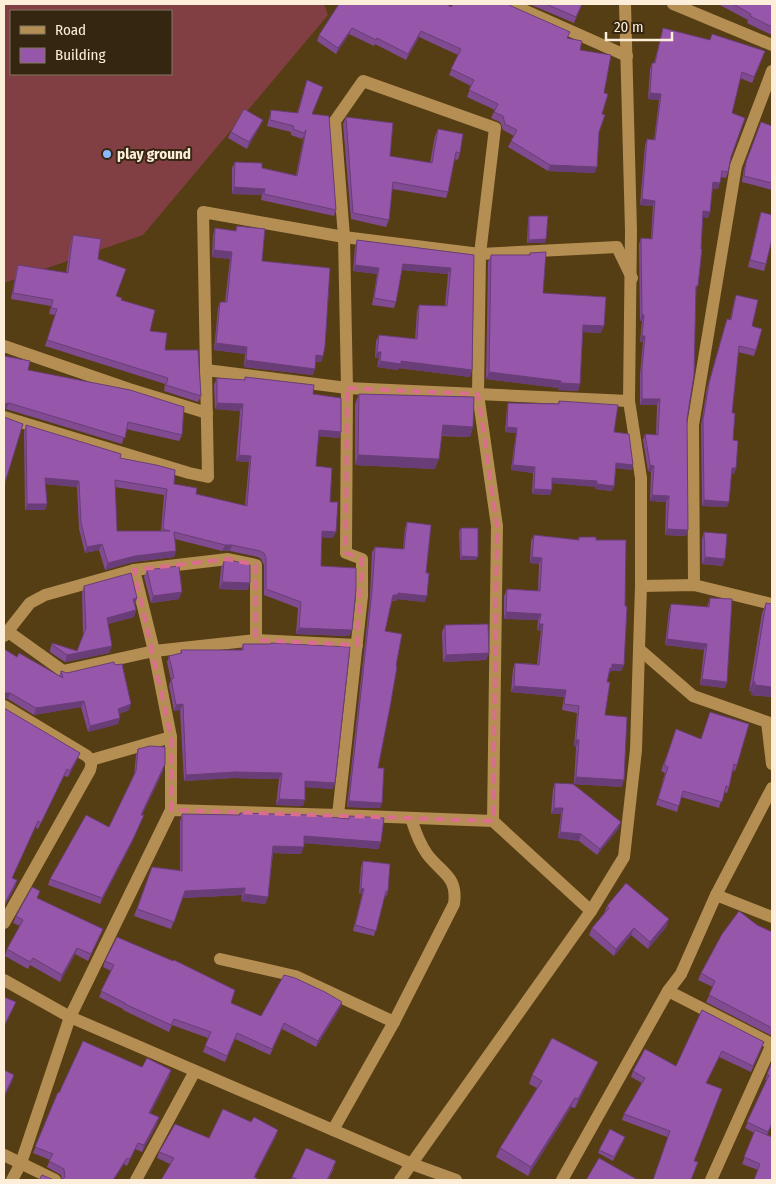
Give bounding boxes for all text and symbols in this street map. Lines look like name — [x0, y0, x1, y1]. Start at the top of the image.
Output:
legend — [10, 10, 172, 75]
scale bar — [606, 10, 672, 42]
text: 20 m — [614, 18, 644, 36]
text: Road — [55, 21, 86, 39]
text: Building — [55, 46, 106, 64]
place label: play ground — [117, 145, 191, 163]
marker: play ground — [101, 148, 113, 160]

